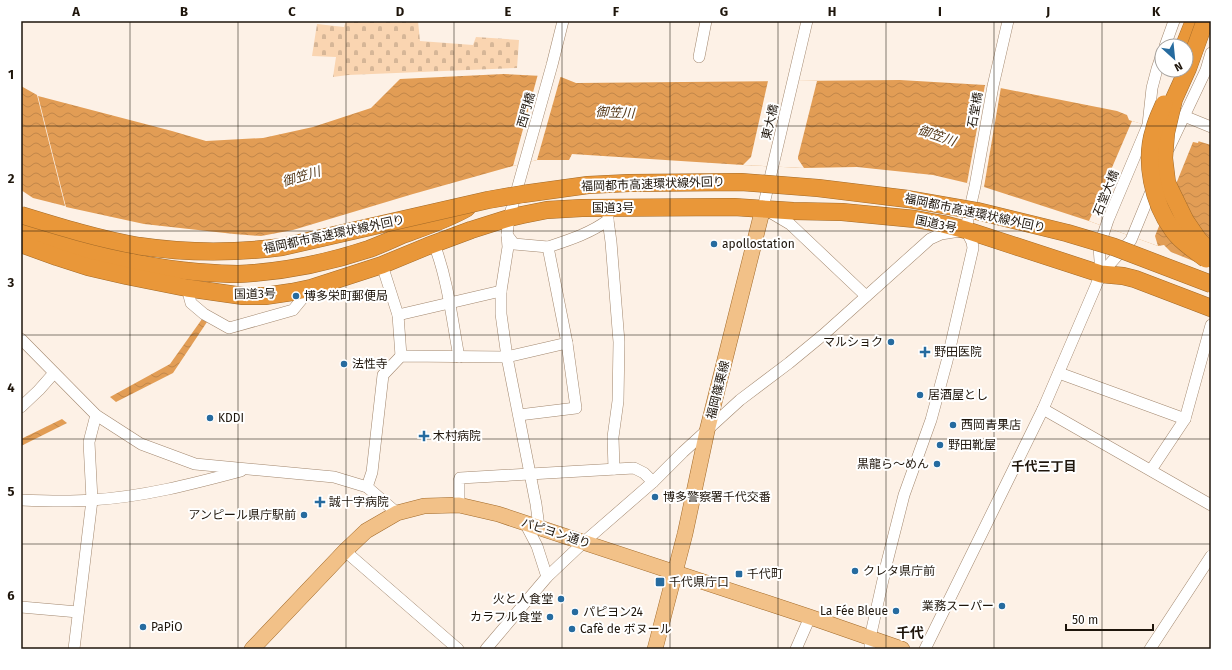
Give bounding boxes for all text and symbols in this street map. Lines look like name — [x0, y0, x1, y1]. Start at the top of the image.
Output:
text: A — [71, 4, 80, 19]
text: B — [180, 4, 188, 19]
text: C — [288, 4, 296, 19]
text: D — [396, 4, 405, 19]
text: E — [505, 4, 512, 19]
text: F — [613, 4, 620, 19]
text: G — [720, 4, 728, 19]
text: H — [828, 4, 836, 19]
text: I — [938, 4, 942, 19]
text: J — [1045, 4, 1050, 19]
text: K — [1152, 4, 1161, 19]
north arrow — [1154, 38, 1194, 78]
text: N — [1172, 59, 1185, 74]
text: 1 — [8, 67, 14, 82]
street label: 西門橋 — [514, 91, 538, 129]
street label: 石堂橋 — [965, 91, 985, 129]
street label: 東大橋 — [759, 103, 781, 141]
water label: 御笠川 — [595, 104, 637, 121]
water label: 御笠川 — [916, 122, 960, 150]
water label: 御笠川 — [280, 163, 324, 189]
street label: 石堂大橋 — [1091, 168, 1121, 218]
text: 2 — [8, 171, 15, 186]
street label: 福岡都市高速環状線外回り — [581, 174, 725, 194]
street label: 福岡都市高速環状線外回り — [903, 191, 1047, 235]
street label: 国道3号 — [592, 201, 634, 215]
street label: 福岡都市高速環状線外回り — [262, 212, 406, 256]
street label: 国道3号 — [914, 213, 958, 235]
place label: apollostation — [722, 237, 795, 251]
marker: apollostation — [709, 239, 719, 249]
text: 3 — [7, 275, 15, 290]
street label: 国道3号 — [234, 287, 276, 301]
place label: 博多栄町郵便局 — [304, 289, 388, 303]
marker: 博多栄町郵便局 — [291, 291, 301, 301]
place label: マルショク — [823, 335, 883, 349]
marker: マルショク — [886, 337, 896, 347]
place label: 野田医院 — [934, 345, 982, 359]
marker: 野田医院 — [919, 346, 931, 358]
place label: 法性寺 — [352, 357, 388, 371]
marker: 法性寺 — [339, 359, 349, 369]
street label: 福岡篠栗線 — [704, 359, 732, 421]
text: 4 — [7, 380, 15, 395]
place label: 居酒屋とし — [928, 388, 988, 402]
marker: 居酒屋とし — [915, 390, 925, 400]
place label: KDDI — [218, 411, 244, 425]
marker: KDDI — [205, 413, 215, 423]
place label: 西岡青果店 — [961, 418, 1021, 432]
marker: 西岡青果店 — [948, 420, 958, 430]
place label: 木村病院 — [433, 429, 481, 443]
marker: 木村病院 — [418, 430, 430, 442]
place label: 野田靴屋 — [948, 438, 996, 452]
marker: 野田靴屋 — [935, 440, 945, 450]
place label: 黒龍ら〜めん — [857, 457, 929, 471]
marker: 黒龍ら〜めん — [932, 459, 942, 469]
district label: 千代三丁目 — [1011, 459, 1077, 474]
text: 5 — [8, 484, 15, 499]
place label: 博多警察署千代交番 — [663, 490, 771, 504]
marker: 博多警察署千代交番 — [650, 492, 660, 502]
place label: 誠十字病院 — [329, 495, 389, 509]
marker: 誠十字病院 — [314, 496, 326, 508]
place label: アンピール県庁駅前 — [188, 508, 296, 522]
marker: アンピール県庁駅前 — [299, 510, 309, 520]
street label: パピヨン通り — [520, 515, 592, 551]
place label: クレタ県庁前 — [863, 564, 935, 578]
marker: クレタ県庁前 — [850, 566, 860, 576]
place label: 千代町 — [747, 567, 783, 581]
marker: 千代町 — [734, 569, 744, 579]
place label: 千代県庁口 — [669, 575, 729, 589]
marker: 千代県庁口 — [654, 576, 666, 588]
text: 6 — [7, 588, 15, 603]
place label: 火と人食堂 — [493, 592, 553, 606]
marker: 火と人食堂 — [556, 594, 566, 604]
place label: 業務スーパー — [922, 599, 994, 613]
marker: 業務スーパー — [997, 601, 1007, 611]
place label: La Fée Bleue — [820, 604, 888, 618]
place label: パピヨン24 — [583, 605, 644, 619]
marker: La Fée Bleue — [891, 606, 901, 616]
scale bar — [1066, 606, 1153, 632]
marker: パピヨン24 — [570, 607, 580, 617]
place label: カラフル食堂 — [470, 610, 542, 624]
marker: カラフル食堂 — [545, 612, 555, 622]
text: 50 m — [1072, 613, 1098, 627]
place label: PaPiO — [151, 620, 183, 634]
marker: PaPiO — [138, 622, 148, 632]
place label: Cafè de ボヌール — [580, 622, 672, 636]
marker: Cafè de ボヌール — [567, 624, 577, 634]
district label: 千代 — [896, 625, 924, 642]

